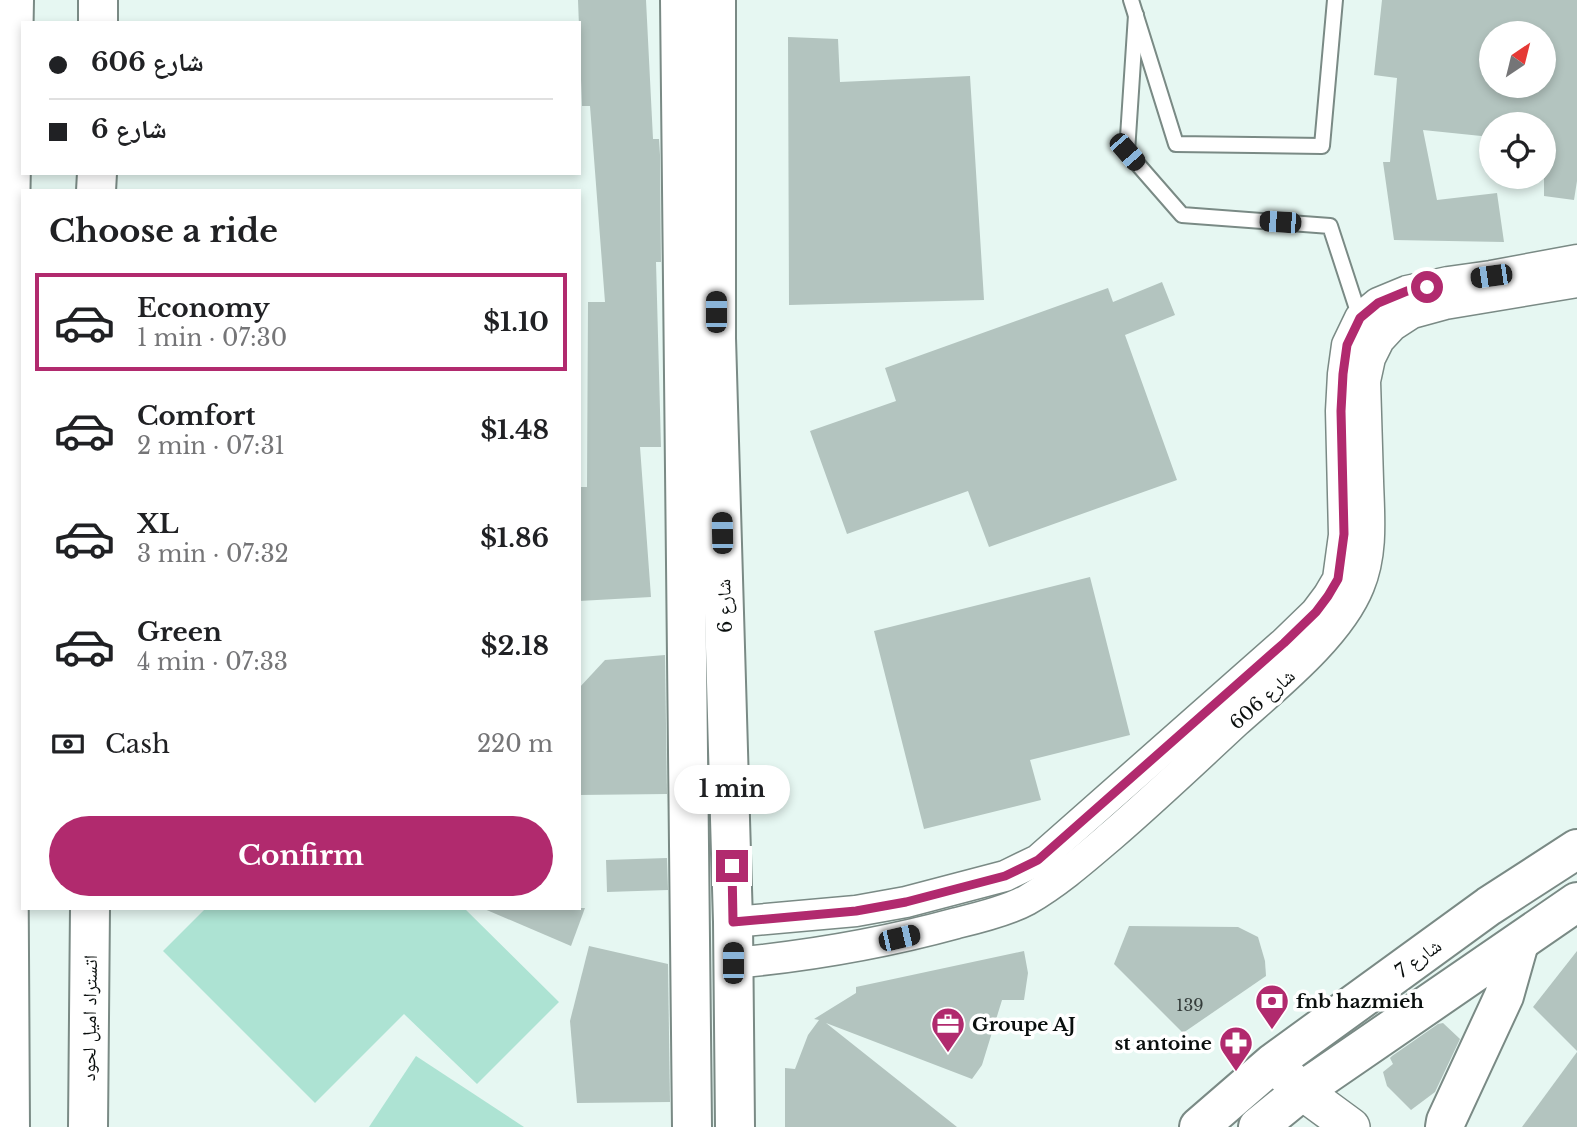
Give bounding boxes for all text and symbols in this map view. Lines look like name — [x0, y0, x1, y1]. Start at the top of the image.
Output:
north arrow — [1479, 21, 1556, 98]
map controls — [1479, 21, 1556, 189]
text: شارع 606 — [91, 46, 204, 78]
button: locate — [1479, 112, 1556, 189]
text: شارع 6 — [91, 113, 167, 145]
car — [1106, 129, 1149, 175]
car — [1259, 210, 1302, 234]
text: Choose a ride — [49, 211, 278, 251]
car — [1469, 263, 1514, 289]
route start — [1411, 271, 1443, 303]
icon: car — [53, 291, 116, 354]
car — [706, 291, 727, 333]
text: Economy — [137, 292, 270, 324]
text: $1.10 — [483, 306, 549, 338]
text: 1 min · 07:30 — [137, 324, 287, 352]
icon: car — [53, 399, 116, 462]
text: Comfort — [137, 400, 255, 432]
text: $1.48 — [480, 414, 549, 446]
text: 2 min · 07:31 — [137, 432, 285, 460]
icon: car — [53, 507, 116, 570]
text: XL — [137, 508, 179, 540]
car — [712, 512, 733, 554]
text: $1.86 — [480, 522, 549, 554]
text: 3 min · 07:32 — [137, 540, 289, 568]
street label: شارع 6 — [712, 579, 737, 633]
icon: car — [53, 615, 116, 678]
text: Green — [137, 616, 222, 648]
text: $2.18 — [481, 630, 549, 662]
text: 4 min · 07:33 — [137, 648, 288, 676]
street label: شارع 606 — [1225, 664, 1300, 735]
icon: cash — [49, 725, 87, 763]
text: Cash — [105, 728, 170, 760]
text: 220 m — [477, 730, 553, 758]
callout: 1 min — [674, 764, 790, 814]
text: 1 min — [699, 775, 765, 803]
button: Confirm — [49, 816, 553, 896]
route end — [716, 850, 748, 882]
car — [877, 923, 922, 953]
street label: شارع 7 — [1391, 934, 1446, 983]
car — [723, 942, 744, 984]
street label: اتستراد اميل لحود — [77, 955, 102, 1081]
bank icon: fnb hazmieh — [1253, 982, 1291, 1031]
place label: fnb hazmieh — [1296, 990, 1424, 1013]
house number: 139 — [1176, 995, 1204, 1015]
office icon: Groupe AJ — [929, 1005, 967, 1054]
place label: Groupe AJ — [972, 1013, 1076, 1036]
pharmacy icon: st antoine — [1217, 1024, 1255, 1073]
place label: st antoine — [1115, 1032, 1212, 1055]

